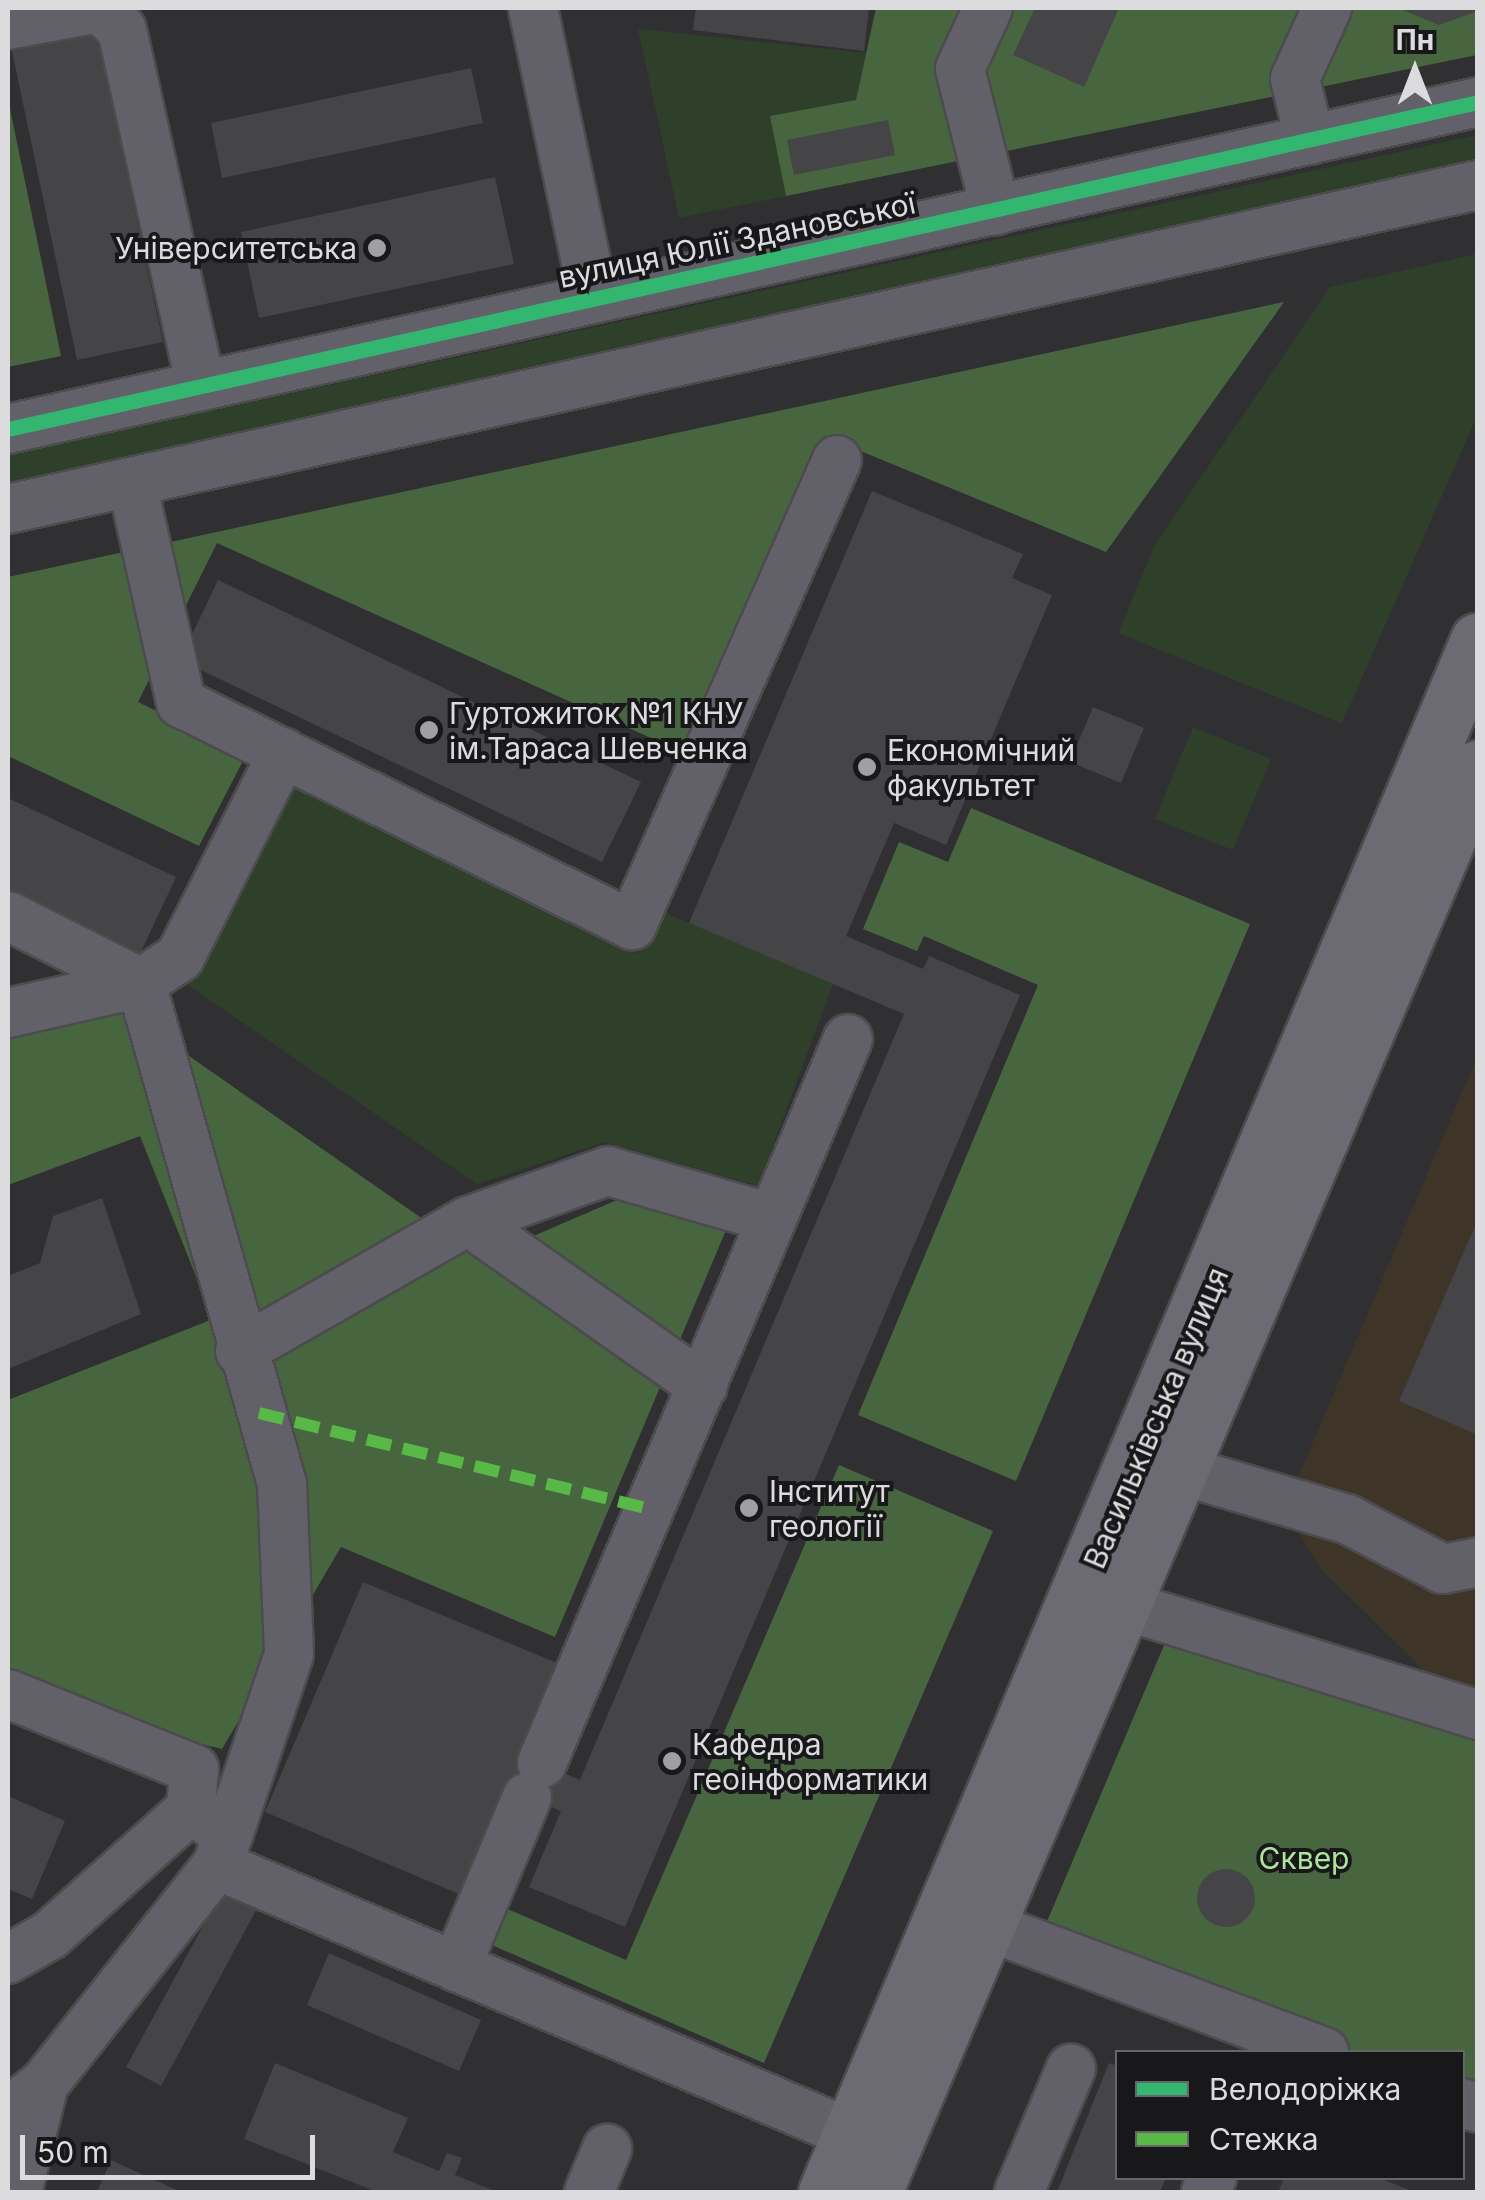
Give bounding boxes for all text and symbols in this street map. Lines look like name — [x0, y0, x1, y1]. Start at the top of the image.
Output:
north arrow — [1365, 20, 1465, 120]
text: Пн — [1396, 23, 1434, 57]
street label: вулиця Юлії Здановської — [555, 185, 919, 295]
place label: Університетська — [115, 230, 357, 266]
marker: Університетська — [366, 237, 388, 259]
place label: Гуртожиток №1 КНУ ім.Тараса Шевченка — [449, 695, 748, 766]
marker: Гуртожиток №1 КНУ ім.Тараса Шевченка — [418, 719, 440, 741]
place label: Економічний факультет — [887, 732, 1075, 802]
marker: Економічний факультет — [856, 756, 878, 778]
street label: Васильківська вулиця — [1076, 1262, 1236, 1574]
place label: Інститут геології — [769, 1473, 890, 1544]
marker: Інститут геології — [738, 1497, 760, 1519]
place label: Кафедра геоінформатики — [692, 1726, 928, 1796]
marker: Кафедра геоінформатики — [661, 1750, 683, 1772]
park label: Сквер — [1259, 1840, 1349, 1876]
legend — [1115, 2050, 1465, 2180]
text: Велодоріжка — [1209, 2071, 1401, 2107]
scale bar — [25, 2115, 320, 2177]
text: Стежка — [1209, 2121, 1319, 2157]
text: 50 m — [37, 2134, 109, 2170]

